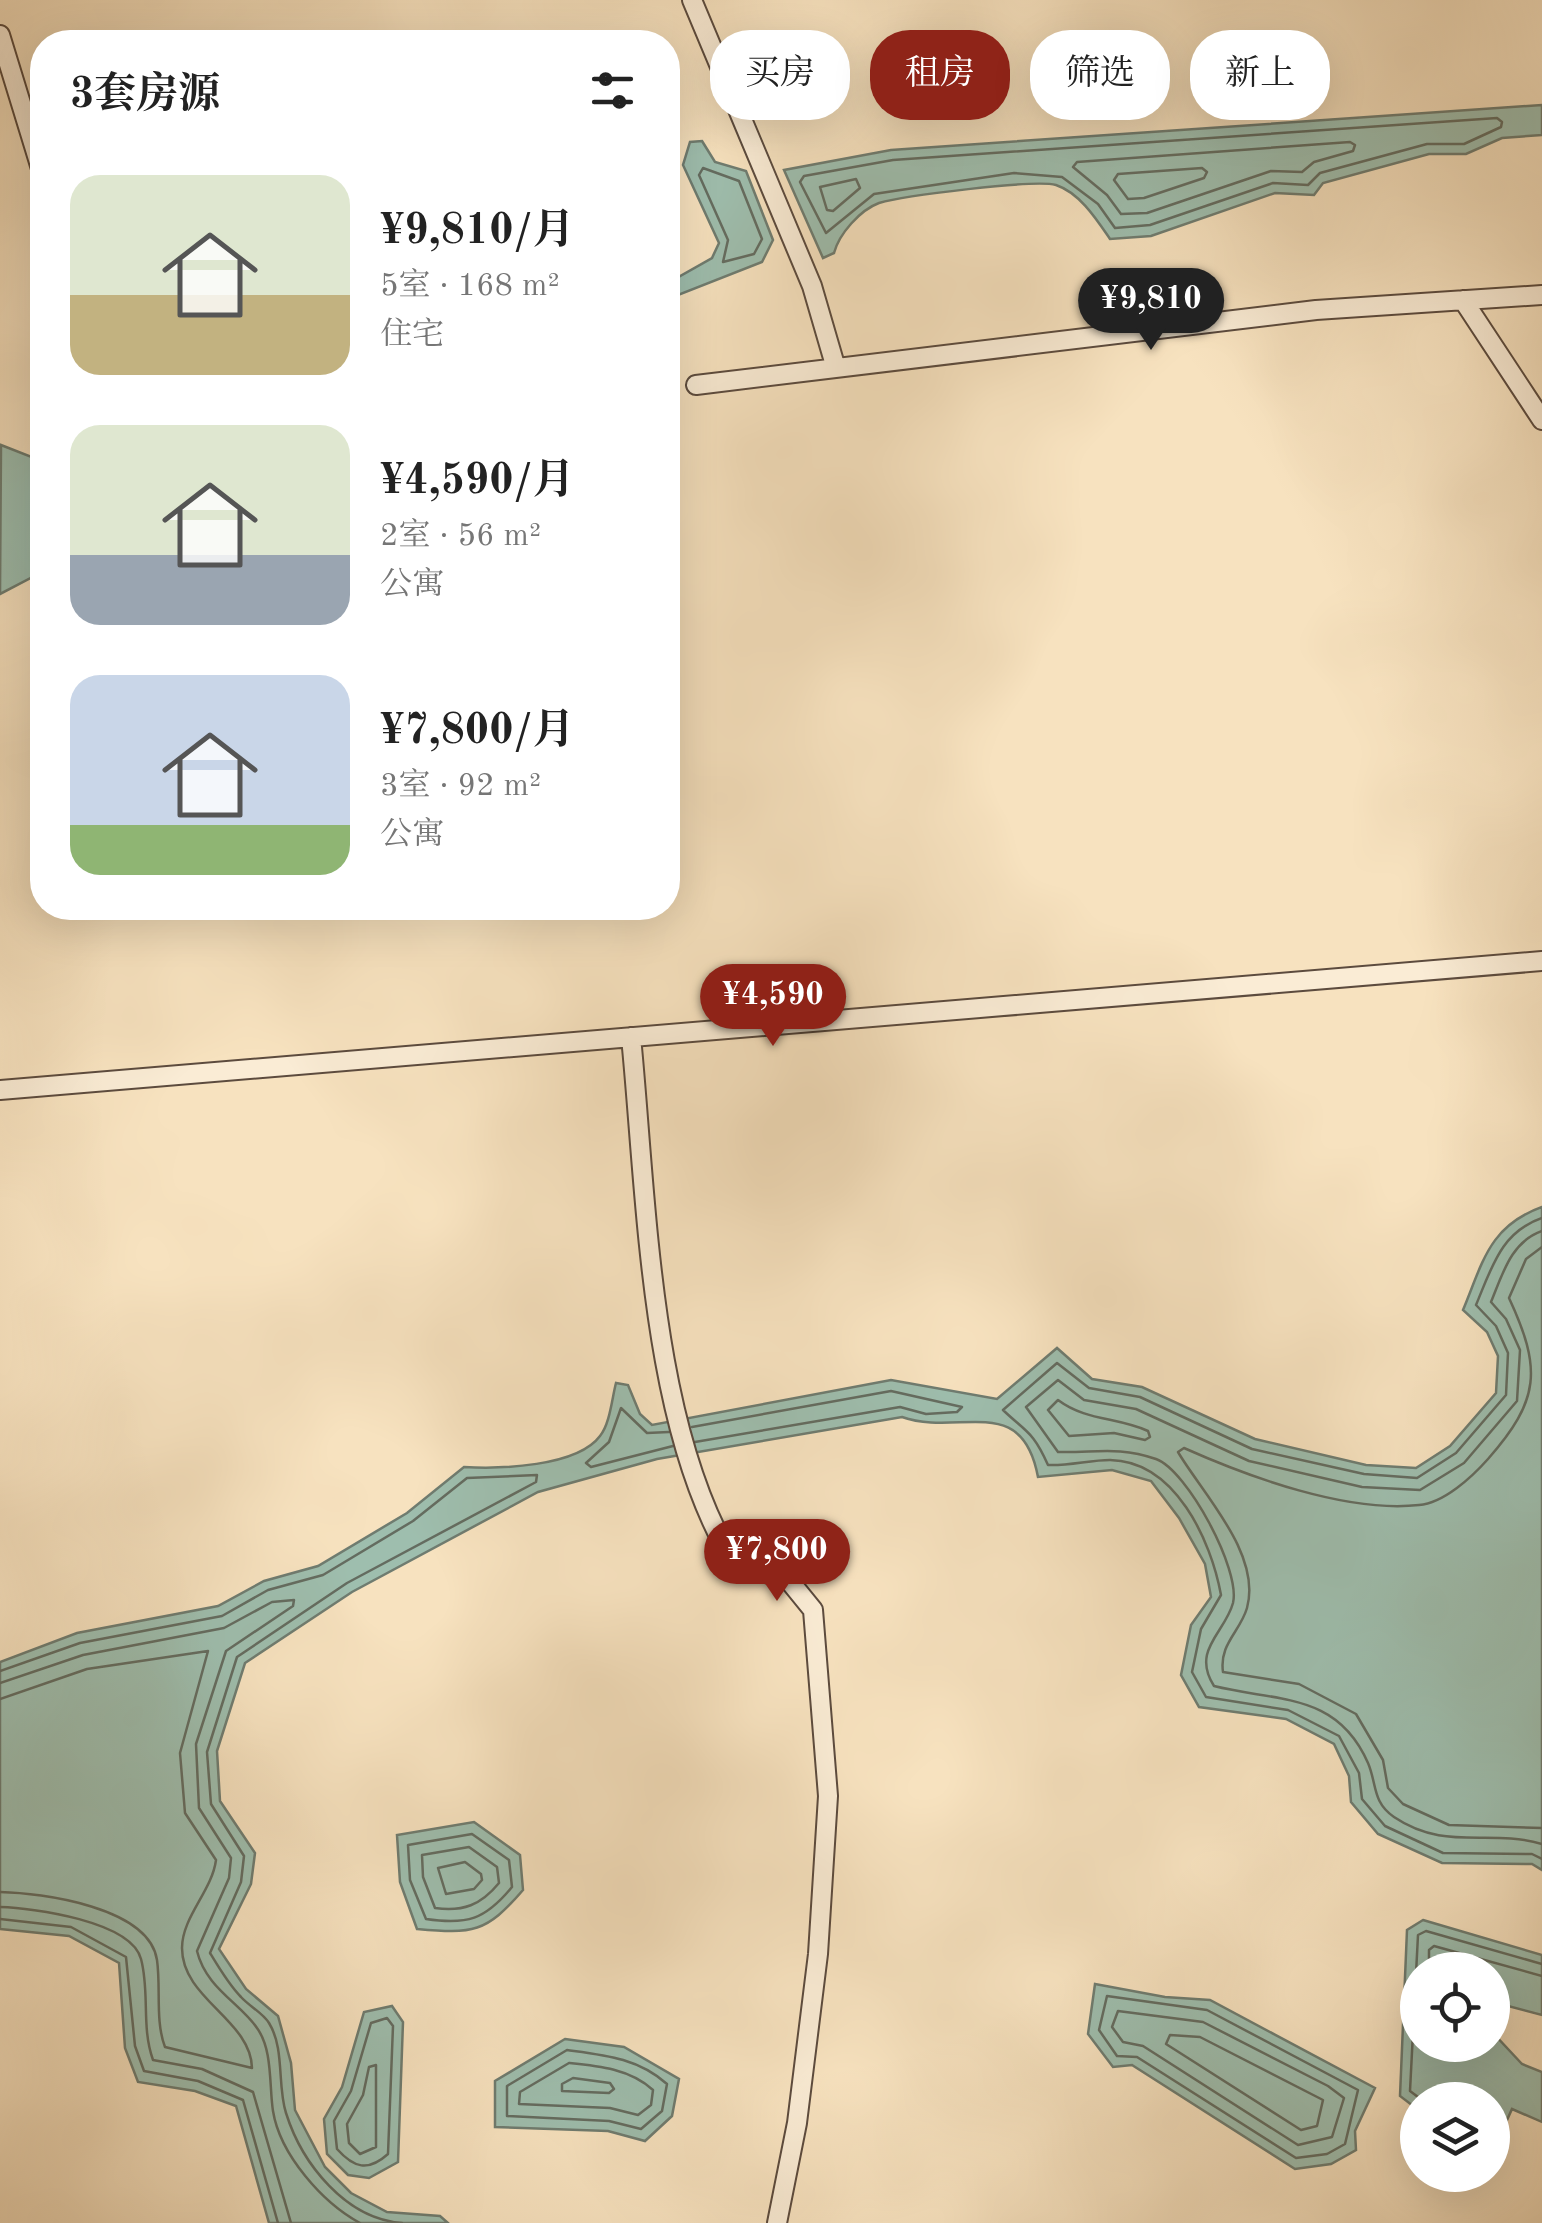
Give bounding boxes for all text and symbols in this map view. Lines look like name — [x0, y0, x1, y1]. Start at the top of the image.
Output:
chip: 买房 — [710, 30, 850, 120]
chip: 租房 — [870, 30, 1010, 120]
chip: 筛选 — [1030, 30, 1170, 120]
chip: 新上 — [1190, 30, 1330, 120]
icon: filters — [585, 63, 640, 118]
text: 3套房源 — [70, 75, 220, 117]
text: ¥9,810/月 — [380, 211, 574, 253]
icon: home — [150, 215, 270, 335]
pin: ¥9,810 — [1070, 268, 1232, 353]
text: 5室 · 168 m² — [380, 271, 560, 303]
text: ¥9,810 — [1100, 284, 1202, 316]
text: 住宅 — [380, 320, 444, 352]
text: ¥4,590/月 — [380, 461, 574, 503]
icon: home — [150, 465, 270, 585]
text: 2室 · 56 m² — [380, 521, 541, 553]
text: 公寓 — [380, 570, 444, 602]
text: ¥7,800/月 — [380, 711, 574, 753]
icon: home — [150, 715, 270, 835]
text: 3室 · 92 m² — [380, 771, 541, 803]
text: 公寓 — [380, 820, 444, 852]
pin: ¥4,590 — [692, 964, 854, 1049]
text: ¥4,590 — [722, 980, 824, 1012]
pin: ¥7,800 — [696, 1519, 858, 1604]
text: ¥7,800 — [726, 1535, 828, 1567]
map controls — [1400, 1952, 1510, 2192]
button: locate — [1400, 1952, 1510, 2062]
button: layers — [1400, 2082, 1510, 2192]

